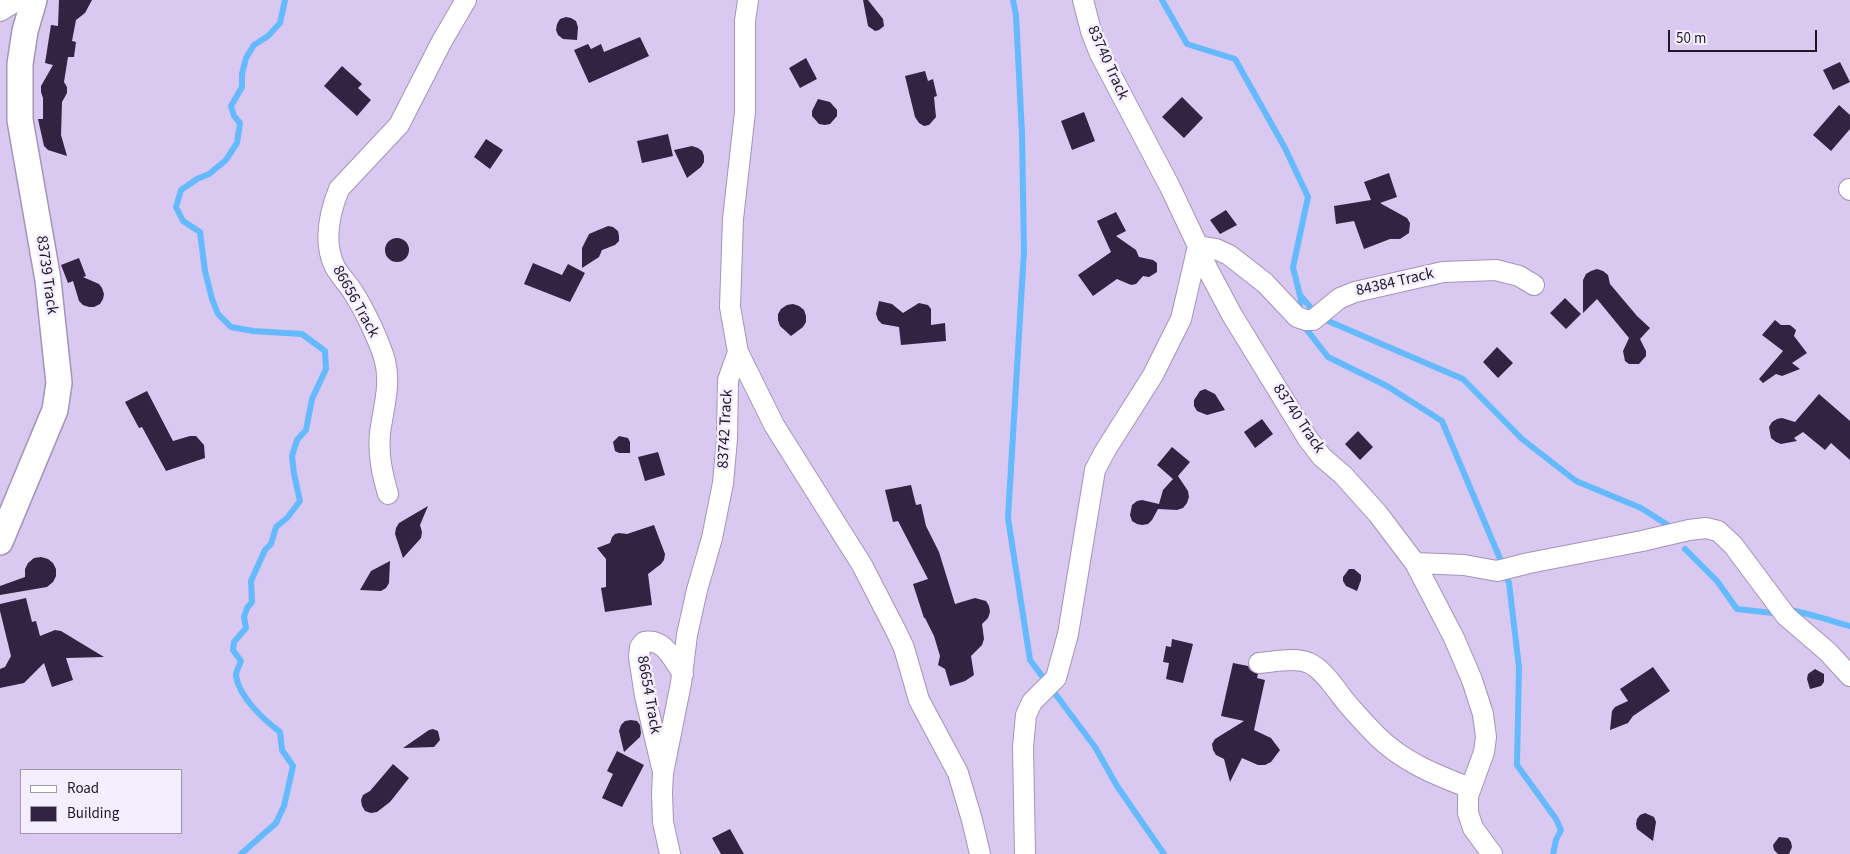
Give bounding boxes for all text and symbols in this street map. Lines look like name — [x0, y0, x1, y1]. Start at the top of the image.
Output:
scale bar — [1670, 20, 1819, 52]
street label: 83740 Track — [1082, 23, 1132, 103]
text: 50 m — [1676, 28, 1706, 49]
street label: 83739 Track — [31, 234, 61, 316]
street label: 86656 Track — [327, 263, 383, 341]
street label: 84384 Track — [1354, 265, 1436, 301]
street label: 83740 Track — [1268, 381, 1328, 457]
street label: 83742 Track — [714, 389, 738, 469]
street label: 86654 Track — [632, 654, 664, 736]
legend — [20, 769, 182, 834]
text: Road — [67, 778, 99, 799]
text: Building — [67, 803, 119, 824]

